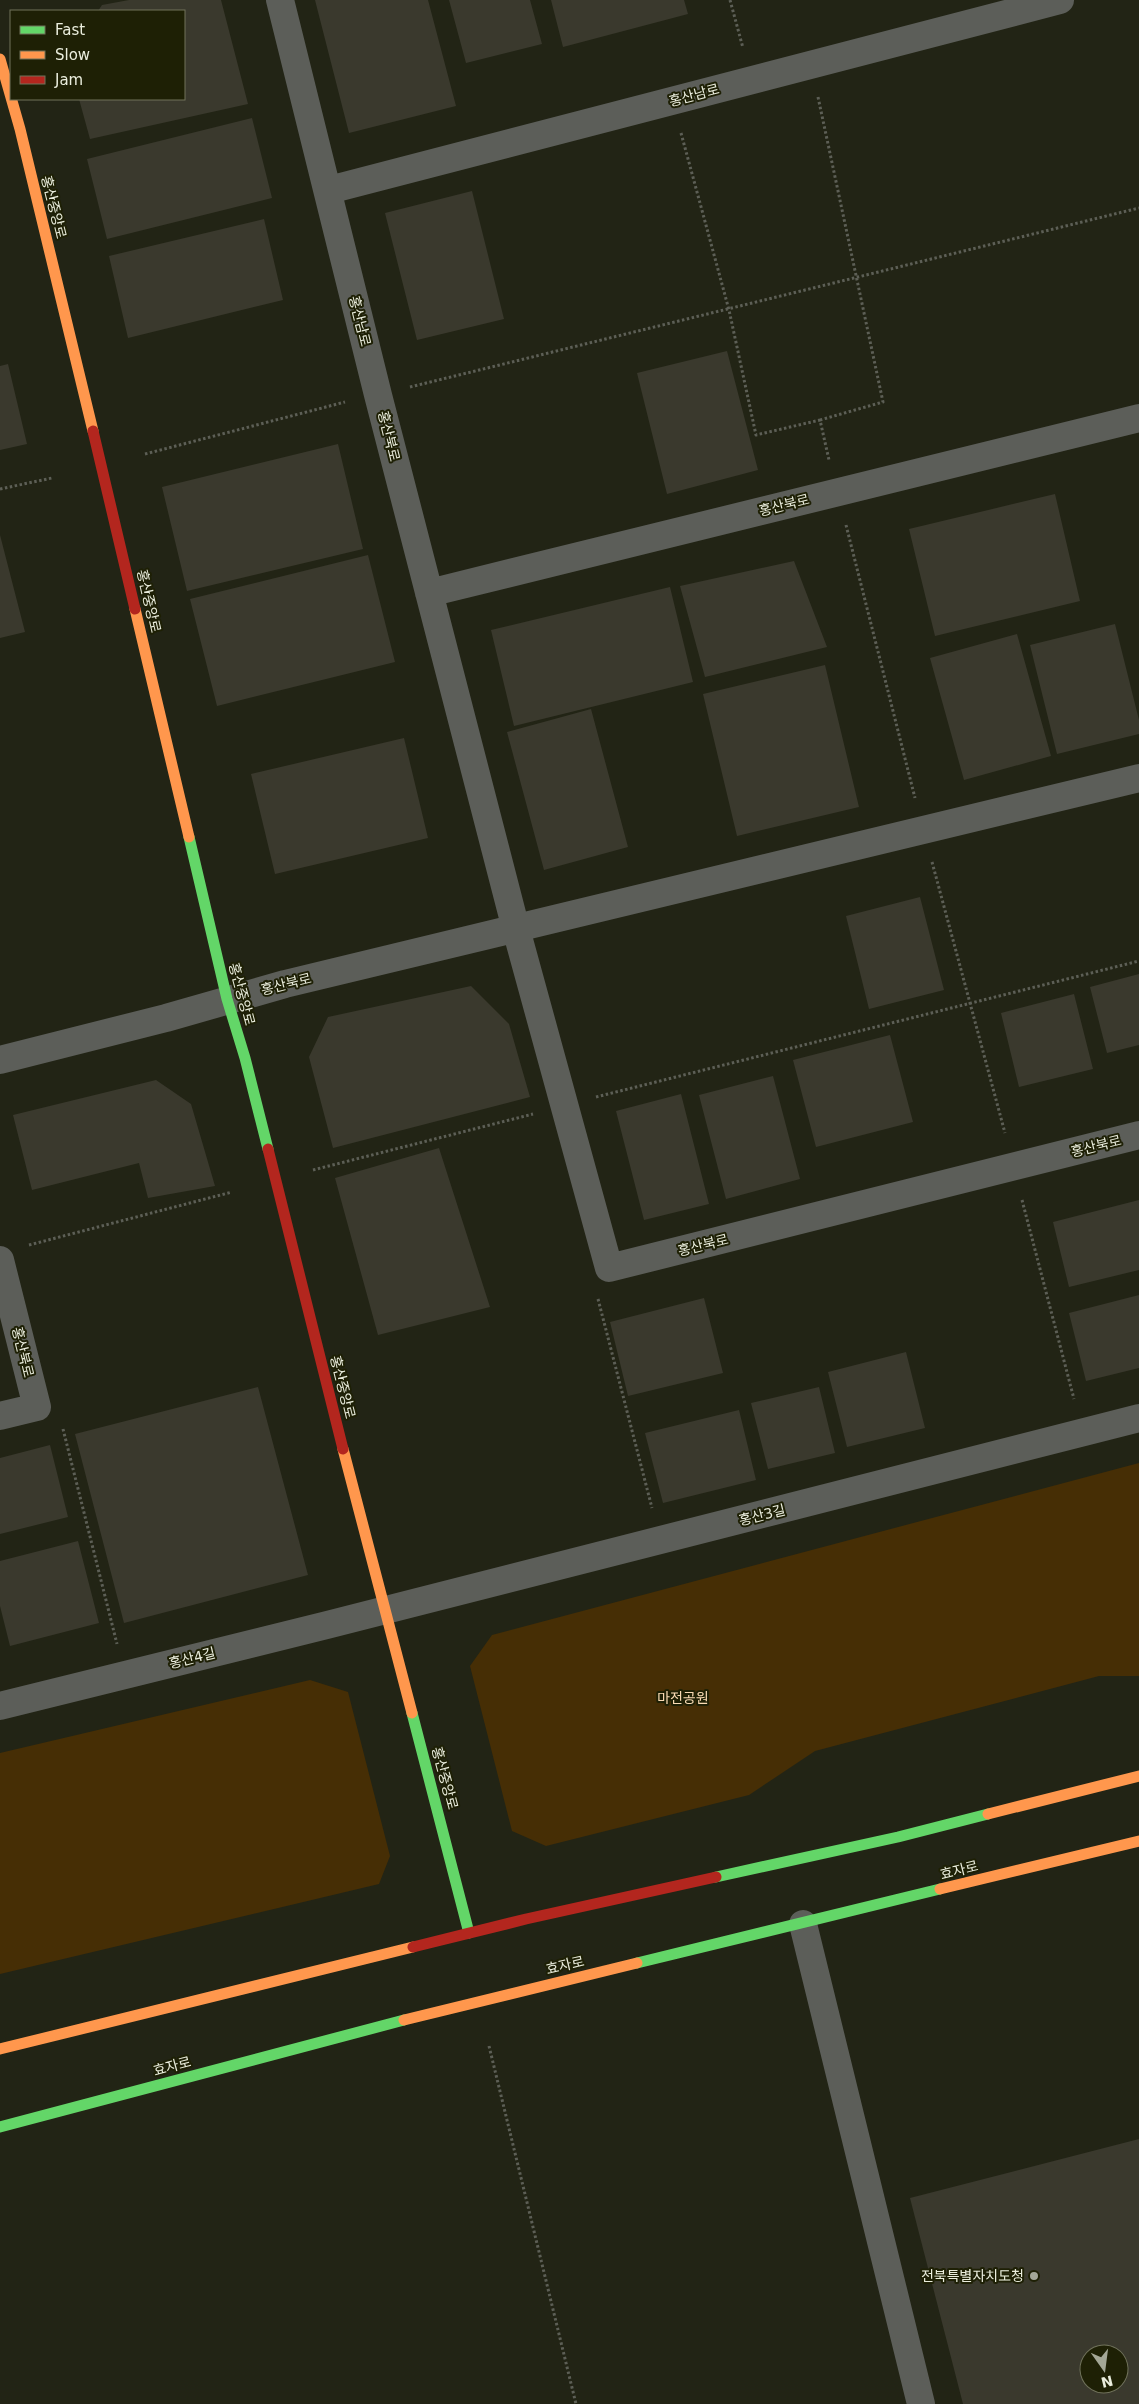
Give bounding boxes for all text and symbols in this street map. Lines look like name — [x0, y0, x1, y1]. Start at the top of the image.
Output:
legend — [10, 10, 185, 100]
text: Fast — [55, 21, 85, 39]
text: Slow — [55, 46, 90, 64]
text: Jam — [54, 71, 83, 89]
street label: 홍산남로 — [667, 81, 721, 109]
street label: 홍산중앙로 — [38, 174, 70, 240]
street label: 홍산남로 — [346, 294, 374, 348]
street label: 홍산북로 — [375, 409, 403, 463]
street label: 홍산북로 — [757, 491, 811, 519]
street label: 홍산중앙로 — [134, 568, 164, 634]
street label: 홍산중앙로 — [226, 961, 258, 1027]
street label: 홍산북로 — [259, 970, 313, 998]
street label: 홍산북로 — [1069, 1132, 1123, 1160]
street label: 홍산북로 — [676, 1231, 730, 1259]
street label: 홍산북로 — [9, 1325, 37, 1379]
street label: 홍산중앙로 — [327, 1354, 359, 1420]
street label: 홍산3길 — [737, 1501, 787, 1529]
street label: 홍산4길 — [167, 1644, 217, 1672]
park label: 마전공원 — [657, 1690, 709, 1706]
street label: 홍산중앙로 — [429, 1745, 461, 1811]
street label: 효자로 — [938, 1858, 980, 1882]
street label: 효자로 — [544, 1953, 586, 1977]
street label: 효자로 — [151, 2053, 193, 2079]
place label: 전북특별자치도청 — [921, 2268, 1024, 2284]
marker: 전북특별자치도청 — [1028, 2270, 1040, 2282]
north arrow — [1079, 2344, 1129, 2394]
text: N — [1100, 2372, 1115, 2391]

